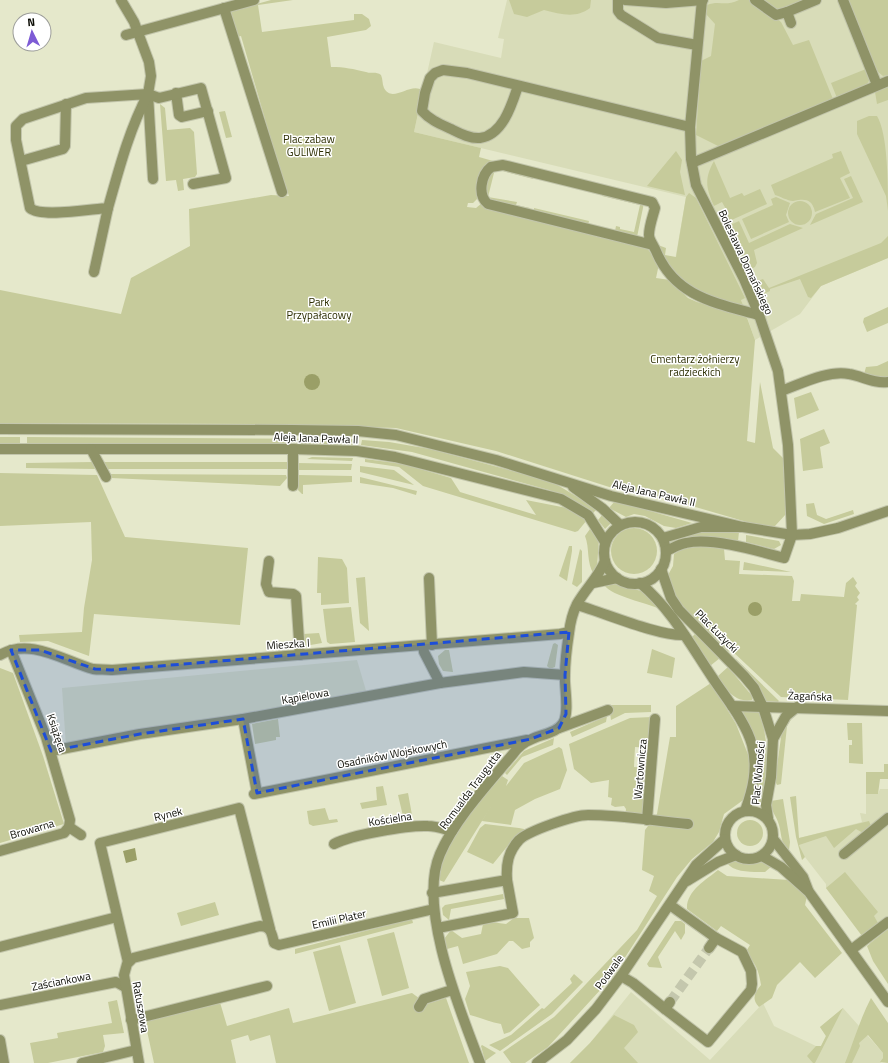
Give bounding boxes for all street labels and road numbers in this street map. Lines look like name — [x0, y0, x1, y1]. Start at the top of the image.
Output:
street label: Bolesława Domańskiego — [715, 207, 777, 317]
street label: Aleja Jana Pawła II — [273, 429, 359, 447]
street label: Aleja Jana Pawła II — [611, 476, 697, 510]
street label: Plac Łużycki — [692, 606, 742, 656]
street label: Mieszka I — [266, 635, 310, 653]
street label: Kąpielowa — [280, 684, 330, 708]
street label: Żagańska — [788, 687, 833, 705]
street label: Książęca — [43, 711, 71, 755]
street label: Osadników Wojskowych — [336, 735, 448, 773]
street label: Wartownicza — [629, 738, 651, 800]
street label: Plac Wolności — [747, 741, 769, 805]
street label: Romualda Traugutta — [435, 747, 505, 832]
street label: Rynek — [152, 803, 185, 825]
street label: Kościelna — [367, 808, 413, 830]
street label: Browarna — [8, 815, 56, 843]
street label: Emilii Plater — [310, 905, 368, 933]
street label: Podwale — [591, 951, 627, 993]
street label: Zaściankowa — [30, 967, 92, 995]
street label: Ratuszowa — [129, 980, 153, 1034]

